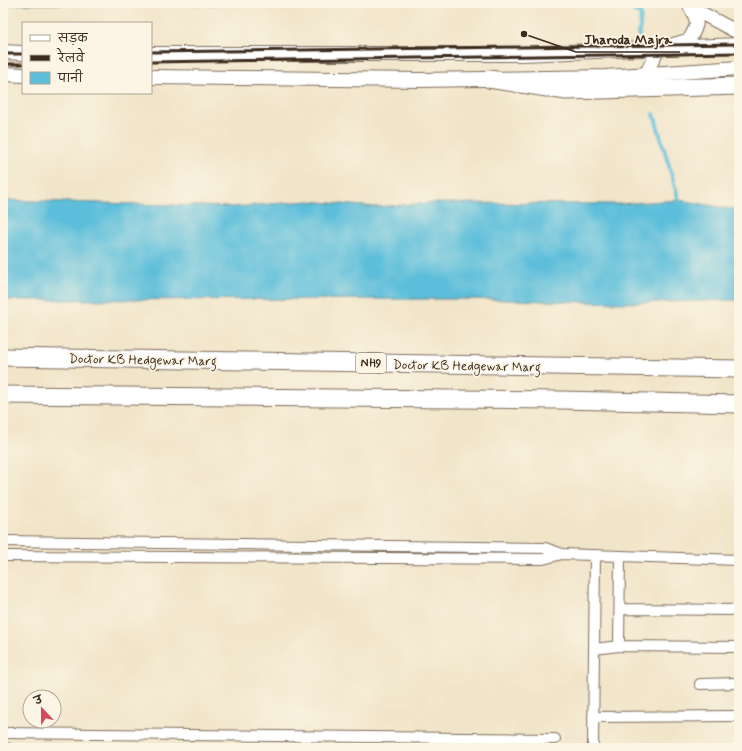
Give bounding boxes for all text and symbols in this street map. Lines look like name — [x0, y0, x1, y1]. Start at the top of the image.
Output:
legend — [22, 22, 152, 94]
callout: Jharoda Majra — [576, 26, 680, 52]
text: सड़क — [57, 31, 89, 47]
text: Jharoda Majra — [584, 31, 673, 50]
text: रेलवे — [56, 47, 85, 67]
text: पानी — [57, 69, 83, 87]
street label: Doctor KB Hedgewar Marg — [69, 351, 217, 372]
road number: NH9 — [356, 353, 386, 373]
street label: Doctor KB Hedgewar Marg — [393, 357, 541, 378]
north arrow — [22, 689, 62, 729]
text: उ — [32, 692, 46, 709]

